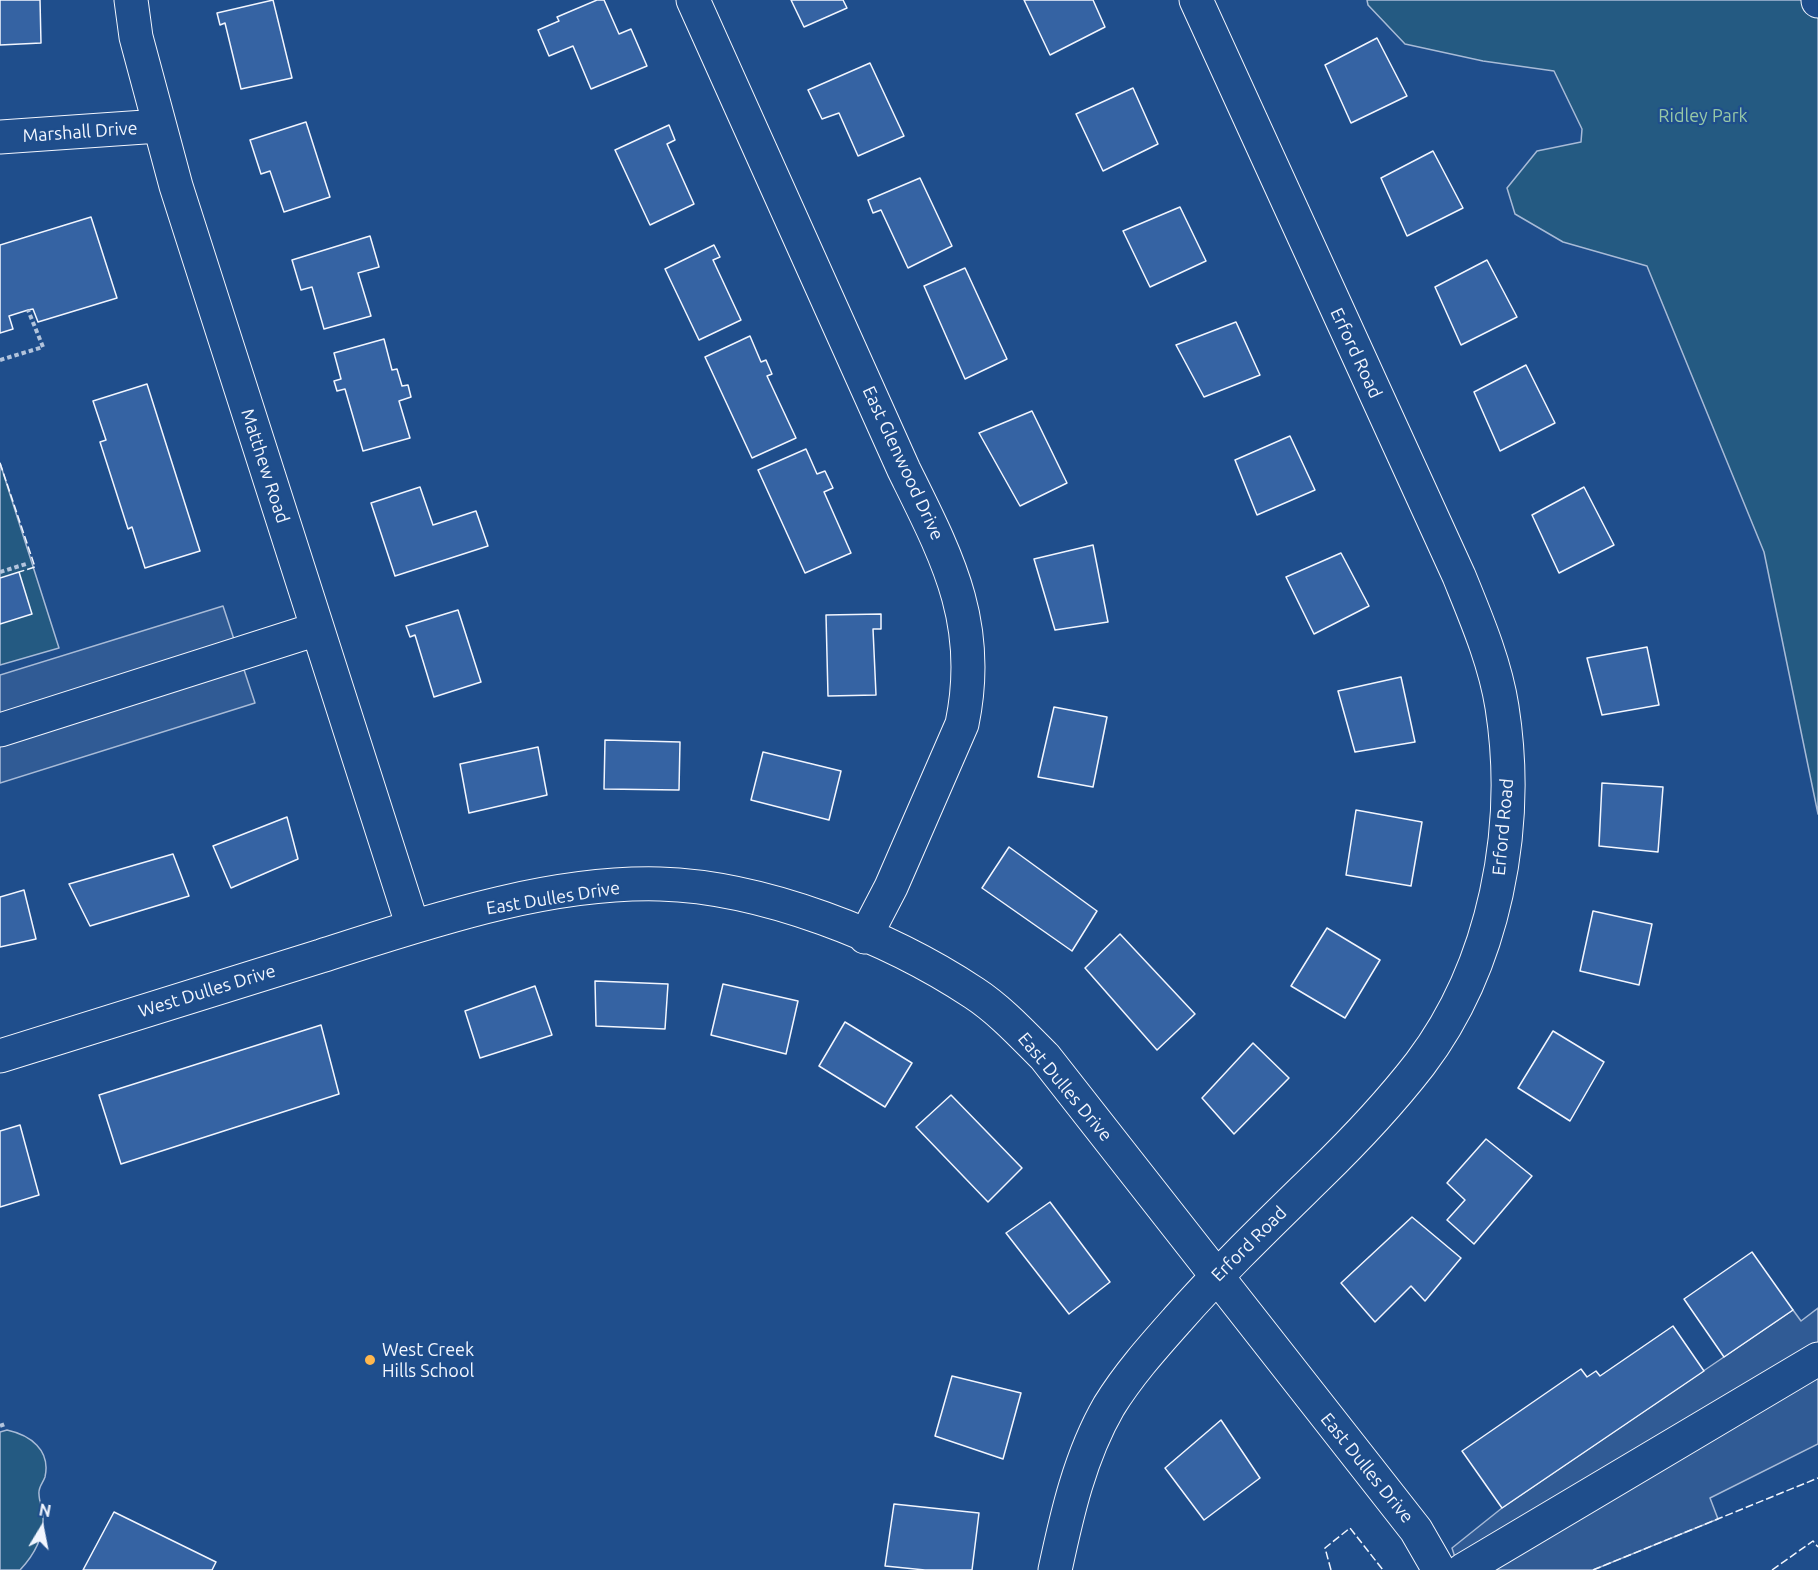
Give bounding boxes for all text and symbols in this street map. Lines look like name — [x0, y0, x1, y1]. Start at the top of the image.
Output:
park label: Ridley Park — [1658, 105, 1748, 127]
street label: Marshall Drive — [22, 117, 138, 147]
street label: Erford Road — [1326, 304, 1386, 402]
street label: East Glenwood Drive — [858, 383, 948, 543]
street label: Matthew Road — [236, 406, 294, 526]
street label: Erford Road — [1488, 778, 1518, 876]
street label: East Dulles Drive — [485, 877, 621, 919]
street label: West Dulles Drive — [136, 960, 278, 1022]
street label: East Dulles Drive — [1013, 1028, 1117, 1146]
street label: Erford Road — [1207, 1202, 1291, 1286]
place label: West Creek Hills School — [382, 1339, 474, 1382]
marker: West Creek Hills School — [363, 1353, 377, 1367]
street label: East Dulles Drive — [1316, 1409, 1418, 1527]
north arrow — [12, 1498, 72, 1558]
text: N — [38, 1500, 53, 1520]

